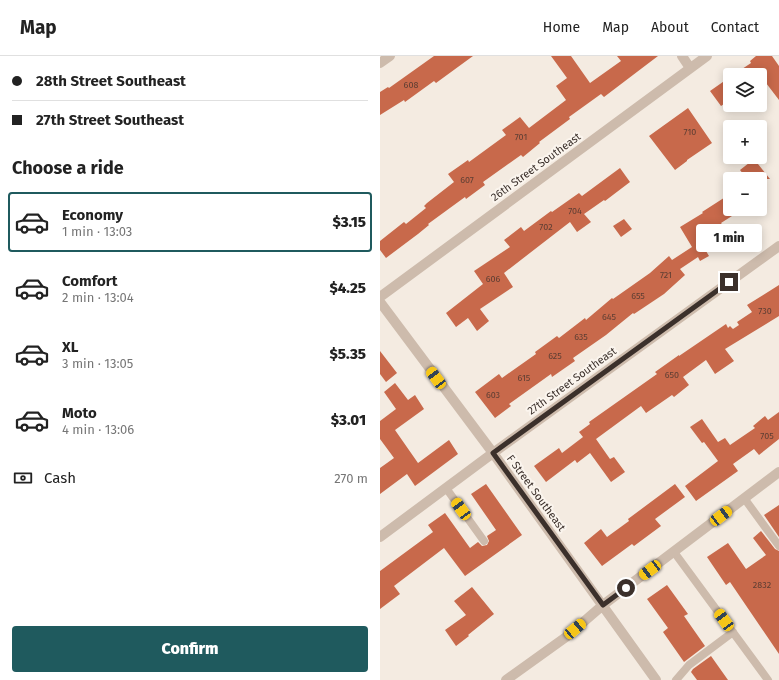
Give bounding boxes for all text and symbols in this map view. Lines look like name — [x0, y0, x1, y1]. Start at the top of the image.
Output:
text: Map — [20, 16, 57, 39]
text: Home — [543, 19, 580, 36]
text: Map — [602, 19, 629, 36]
text: About — [651, 19, 689, 36]
text: Contact — [711, 19, 759, 36]
map controls — [723, 68, 767, 216]
button: layers — [723, 68, 767, 112]
text: 28th Street Southeast — [36, 72, 186, 90]
house number: 608 — [404, 80, 418, 90]
text: 27th Street Southeast — [36, 111, 184, 129]
button: + — [723, 120, 767, 164]
house number: 710 — [684, 127, 696, 137]
street label: 26th Street Southeast — [489, 130, 583, 204]
house number: 701 — [515, 132, 527, 142]
text: Choose a ride — [12, 157, 124, 179]
button: − — [723, 172, 767, 216]
house number: 607 — [460, 175, 474, 185]
icon: car — [14, 204, 50, 240]
text: Economy — [62, 206, 123, 224]
house number: 704 — [568, 206, 582, 216]
text: $3.15 — [332, 213, 366, 231]
house number: 702 — [539, 222, 553, 232]
text: 1 min · 13:03 — [62, 224, 132, 239]
callout: 1 min — [696, 224, 762, 252]
text: 1 min — [713, 230, 745, 245]
icon: car — [14, 270, 50, 306]
house number: 721 — [660, 270, 672, 280]
text: Comfort — [62, 272, 118, 290]
route end — [720, 273, 738, 291]
house number: 606 — [486, 274, 501, 284]
text: $4.25 — [329, 279, 366, 297]
text: 2 min · 13:04 — [62, 290, 134, 305]
house number: 655 — [631, 291, 645, 301]
house number: 730 — [758, 306, 772, 316]
house number: 645 — [602, 312, 616, 322]
house number: 635 — [574, 332, 588, 342]
icon: car — [14, 336, 50, 372]
text: XL — [62, 338, 78, 356]
street label: 27th Street Southeast — [525, 344, 619, 418]
text: $5.35 — [330, 345, 366, 363]
house number: 625 — [548, 351, 562, 361]
text: 3 min · 13:05 — [62, 356, 133, 371]
car — [424, 365, 448, 391]
house number: 650 — [665, 370, 679, 380]
house number: 615 — [518, 373, 531, 383]
house number: 603 — [486, 390, 500, 400]
icon: car — [14, 402, 50, 438]
text: Moto — [62, 404, 97, 422]
text: $3.01 — [331, 411, 366, 429]
text: 4 min · 13:06 — [62, 422, 134, 437]
house number: 705 — [760, 431, 774, 441]
street label: F Street Southeast — [504, 452, 568, 534]
icon: cash — [12, 467, 34, 489]
text: Cash — [44, 469, 76, 487]
text: 270 m — [334, 471, 368, 486]
car — [449, 496, 473, 522]
car — [708, 504, 734, 528]
car — [637, 558, 663, 582]
route start — [617, 579, 635, 597]
house number: 2832 — [753, 580, 771, 590]
car — [712, 607, 736, 633]
car — [562, 617, 588, 641]
button: Confirm — [12, 626, 368, 672]

